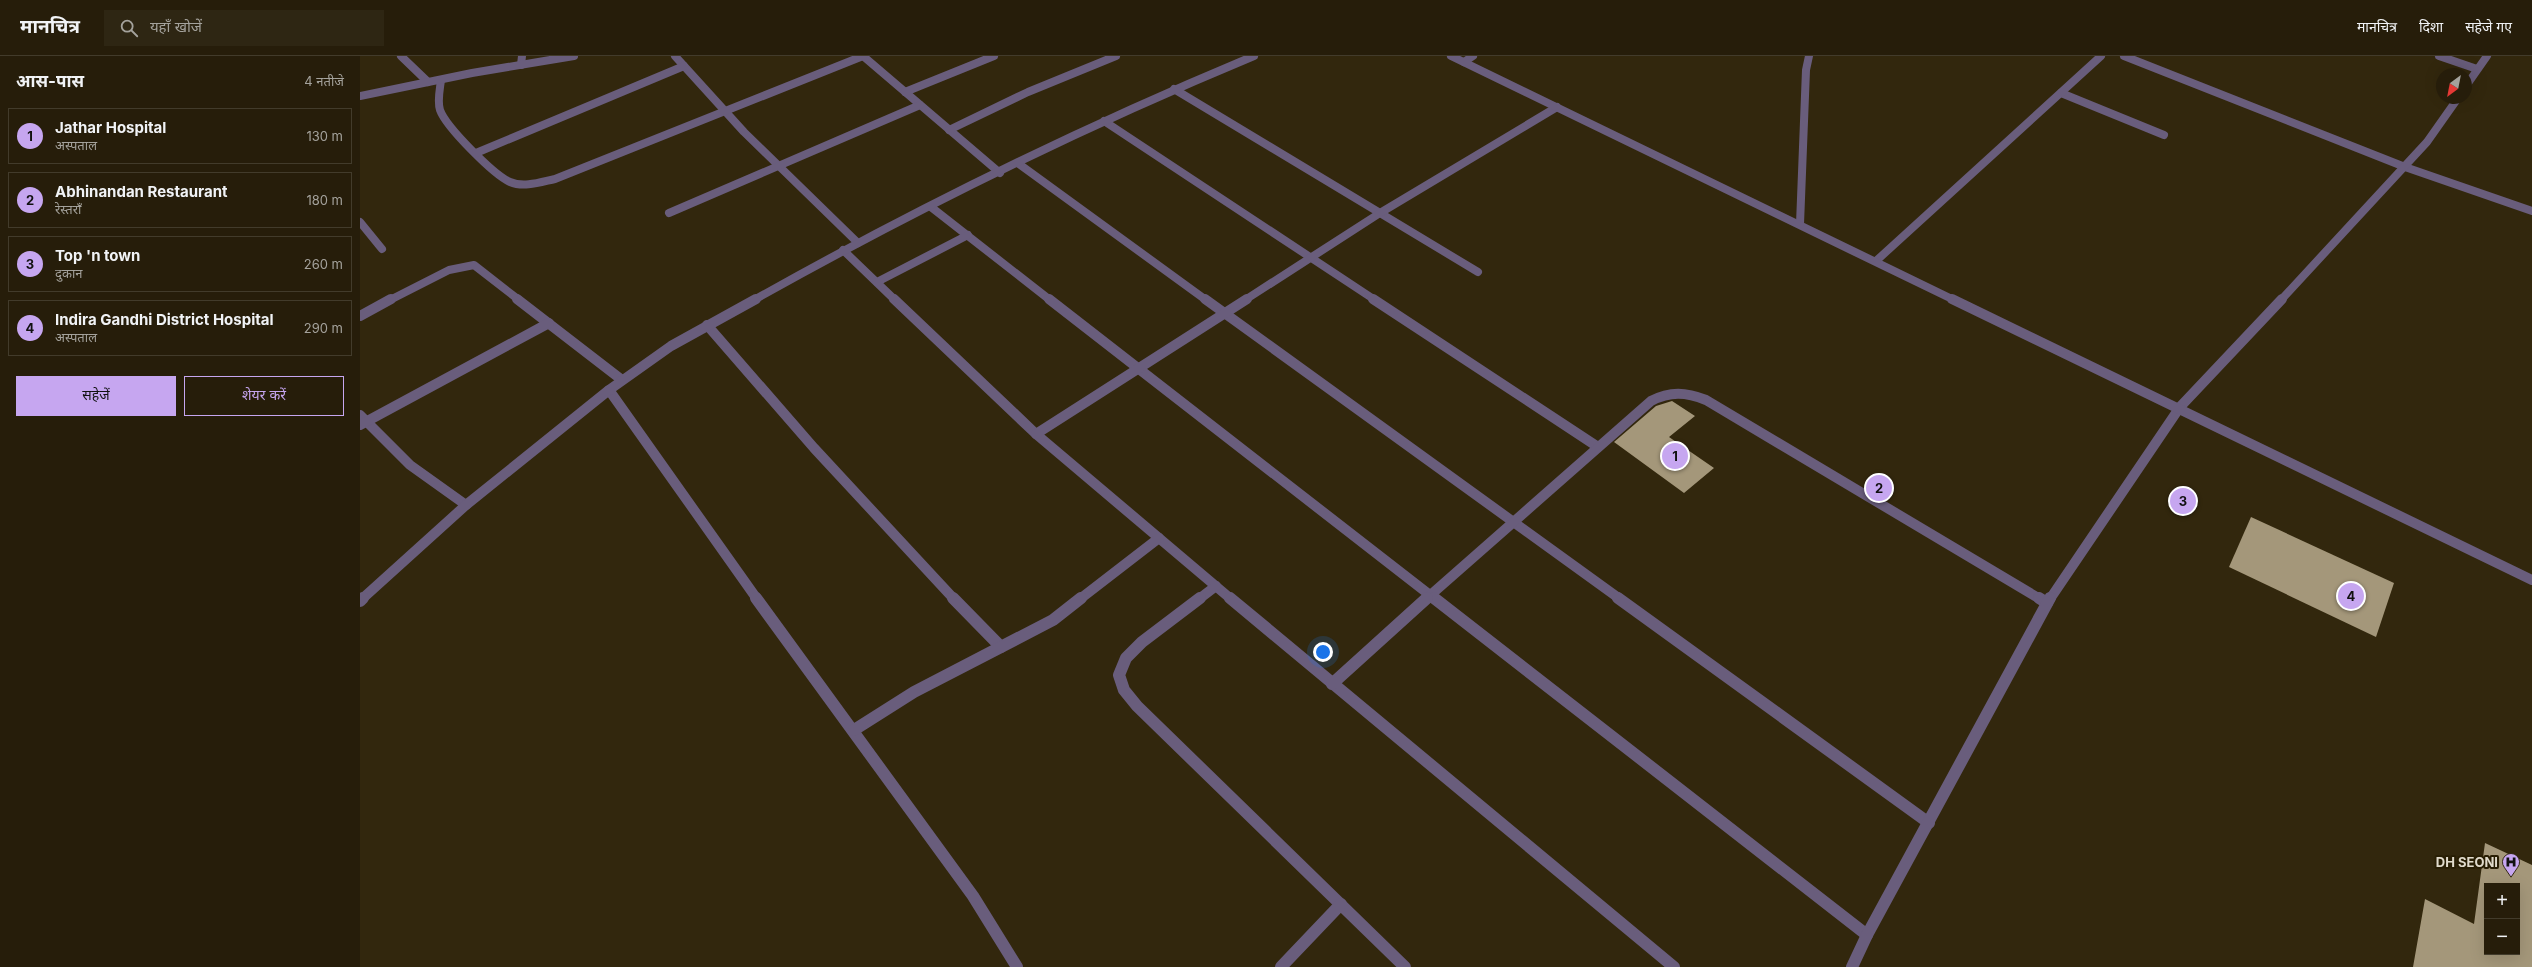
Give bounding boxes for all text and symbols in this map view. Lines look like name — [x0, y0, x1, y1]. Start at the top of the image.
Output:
search box — [104, 10, 384, 46]
text: मानचित्र — [20, 15, 80, 38]
icon: search — [118, 17, 140, 39]
text: यहाँ खोजें — [150, 17, 202, 36]
text: मानचित्र — [2357, 18, 2397, 35]
text: दिशा — [2419, 18, 2443, 35]
text: सहेजे गए — [2465, 18, 2512, 35]
north arrow — [2436, 68, 2472, 104]
text: आस-पास — [16, 71, 84, 91]
text: 4 नतीजे — [304, 73, 344, 89]
text: Jathar Hospital — [55, 118, 166, 137]
text: 1 — [27, 128, 33, 144]
text: 130 m — [306, 128, 343, 144]
text: अस्पताल — [55, 137, 97, 153]
text: Abhinandan Restaurant — [55, 182, 228, 201]
text: 2 — [26, 192, 34, 208]
text: 180 m — [306, 192, 343, 208]
text: रेस्तराँ — [55, 201, 81, 217]
text: Top 'n town — [55, 246, 140, 265]
text: 3 — [26, 256, 34, 272]
text: 260 m — [304, 256, 343, 272]
text: दुकान — [55, 265, 82, 281]
text: Indira Gandhi District Hospital — [55, 310, 274, 329]
text: 4 — [26, 320, 34, 336]
text: 290 m — [304, 320, 343, 336]
text: अस्पताल — [55, 329, 97, 345]
button: सहेजें — [16, 376, 176, 416]
button: शेयर करें — [184, 376, 344, 416]
pin: 1 — [1662, 441, 1688, 471]
pin: 2 — [1866, 473, 1892, 503]
pin: 3 — [2170, 486, 2196, 516]
pin: 4 — [2338, 581, 2364, 611]
your location — [1313, 642, 1333, 662]
hospital icon: DH SEONI — [2501, 852, 2521, 877]
place label: DH SEONI — [2436, 854, 2498, 870]
map controls — [2484, 883, 2520, 955]
button: + — [2484, 883, 2520, 919]
button: − — [2484, 919, 2520, 955]

